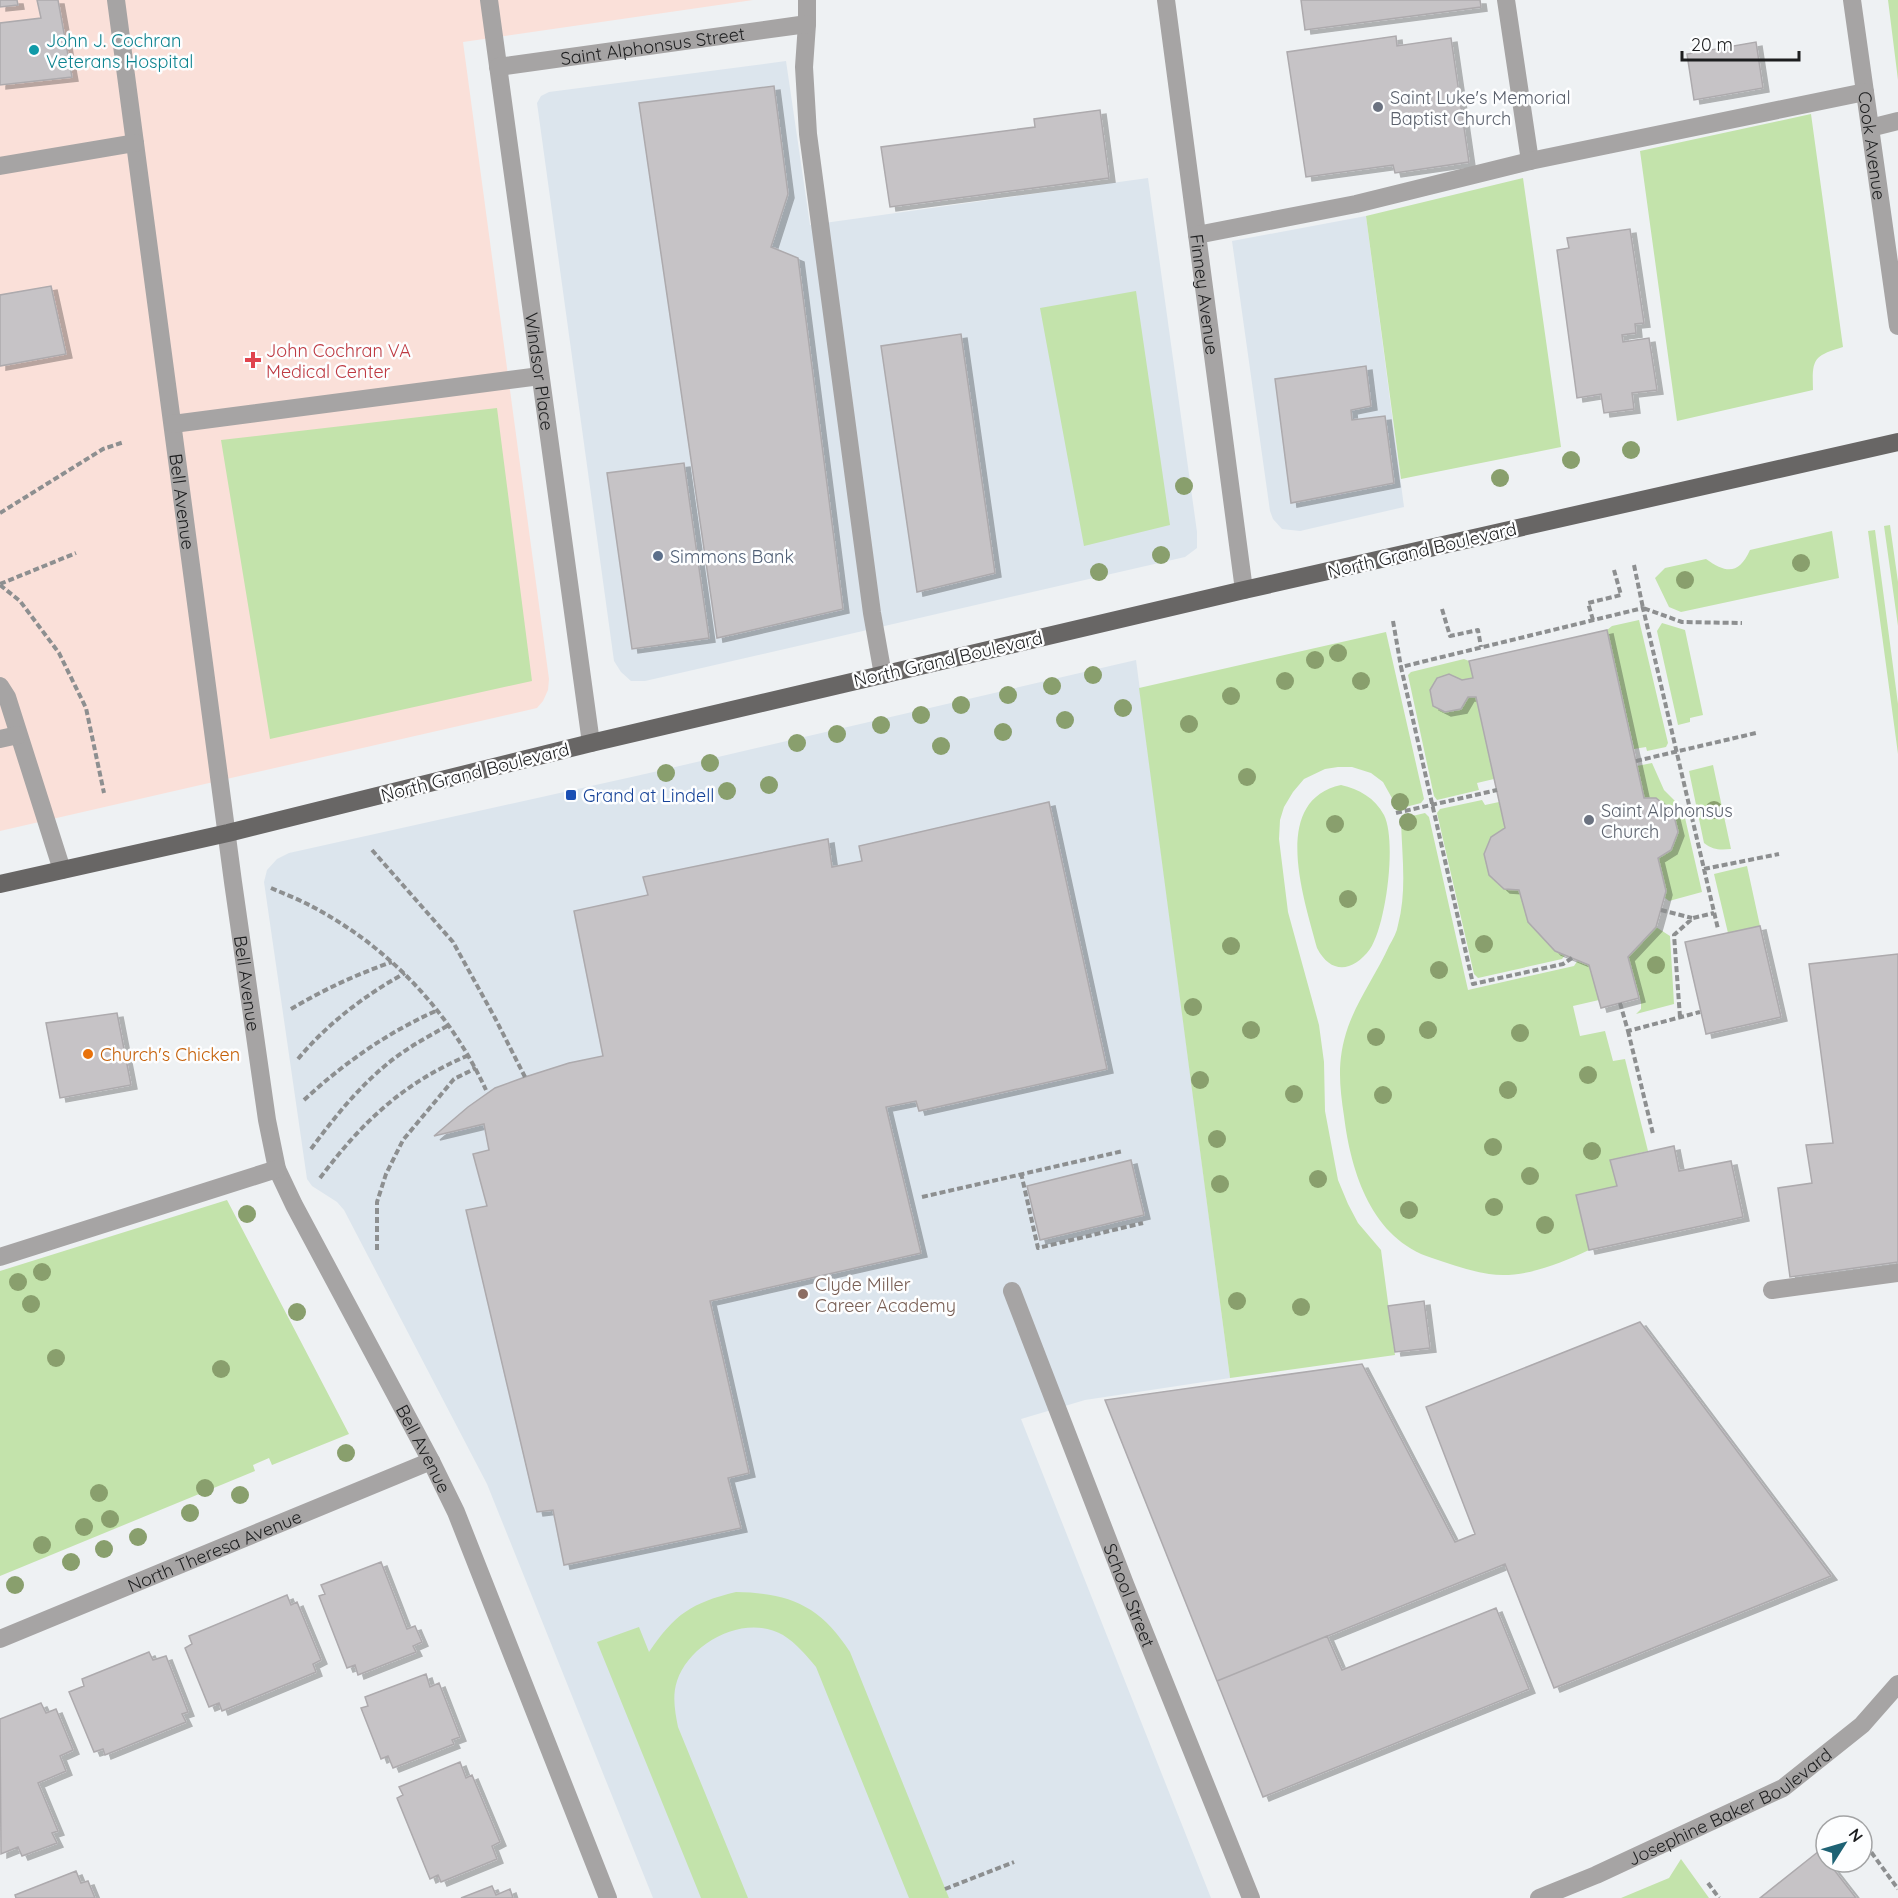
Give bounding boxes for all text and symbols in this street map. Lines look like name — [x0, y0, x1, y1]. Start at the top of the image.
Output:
street label: Saint Alphonsus Street — [559, 21, 746, 70]
scale bar — [1682, 24, 1799, 62]
place label: John J. Cochran Veterans Hospital — [46, 29, 193, 73]
text: 20 m — [1691, 33, 1733, 56]
marker: John J. Cochran Veterans Hospital — [27, 43, 41, 57]
place label: Saint Luke's Memorial Baptist Church — [1390, 86, 1571, 130]
street label: Cook Avenue — [1853, 90, 1892, 201]
marker: Saint Luke's Memorial Baptist Church — [1371, 100, 1385, 114]
street label: Finney Avenue — [1186, 233, 1224, 356]
street label: Windsor Place — [521, 311, 559, 432]
place label: John Cochran VA Medical Center — [266, 339, 411, 383]
marker: John Cochran VA Medical Center — [244, 351, 262, 369]
street label: Bell Avenue — [165, 452, 200, 551]
street label: North Grand Boulevard — [1325, 517, 1519, 583]
place label: Simmons Bank — [670, 545, 794, 568]
marker: Simmons Bank — [651, 549, 665, 563]
street label: North Grand Boulevard — [851, 626, 1045, 692]
street label: North Grand Boulevard — [378, 737, 572, 807]
place label: Grand at Lindell — [583, 784, 714, 807]
marker: Grand at Lindell — [564, 788, 578, 802]
place label: Saint Alphonsus Church — [1601, 799, 1733, 843]
marker: Saint Alphonsus Church — [1582, 813, 1596, 827]
street label: Bell Avenue — [229, 934, 266, 1033]
place label: Church's Chicken — [100, 1043, 240, 1066]
marker: Church's Chicken — [81, 1047, 95, 1061]
place label: Clyde Miller Career Academy — [815, 1273, 956, 1317]
marker: Clyde Miller Career Academy — [796, 1287, 810, 1301]
street label: Bell Avenue — [391, 1400, 456, 1497]
street label: North Theresa Avenue — [124, 1504, 305, 1597]
street label: School Street — [1099, 1540, 1161, 1650]
street label: Josephine Baker Boulevard — [1624, 1742, 1836, 1870]
north arrow — [1814, 1814, 1874, 1874]
text: N — [1844, 1824, 1868, 1846]

